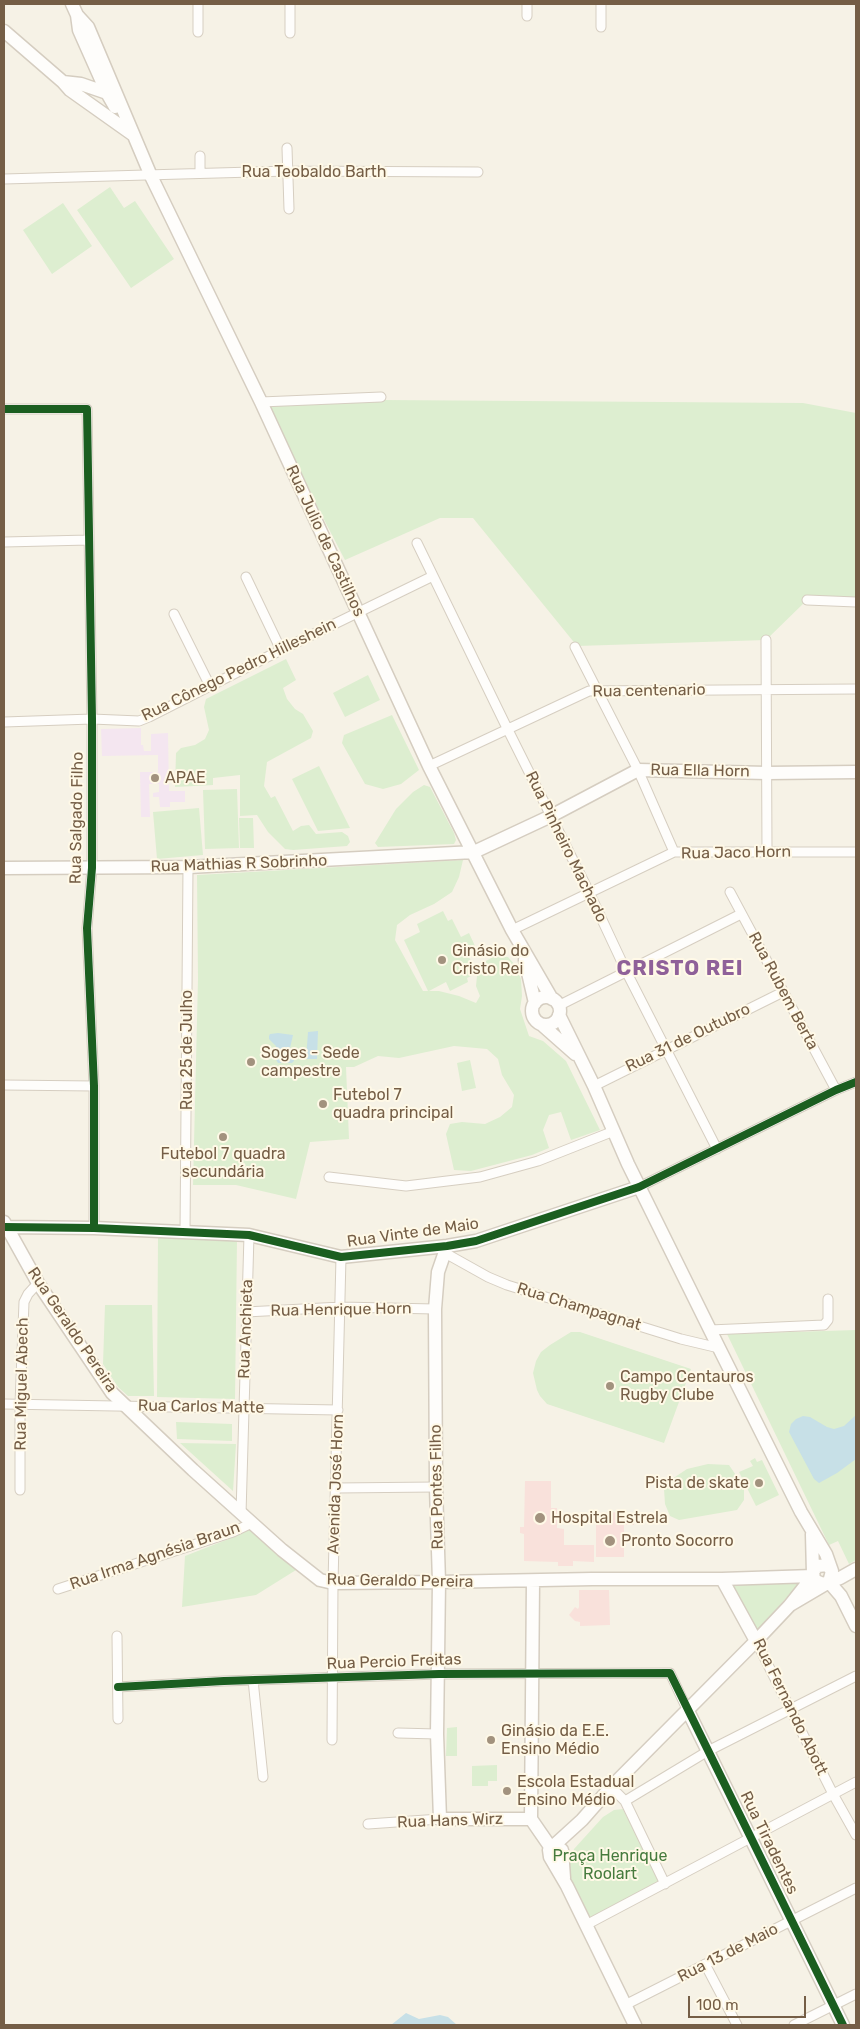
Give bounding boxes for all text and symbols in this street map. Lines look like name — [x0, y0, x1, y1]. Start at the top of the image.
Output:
street label: Rua Teobaldo Barth — [241, 162, 387, 182]
street label: Rua Julio de Castilhos — [282, 462, 368, 620]
street label: Rua Cônego Pedro Hilleshein — [139, 614, 339, 726]
street label: Rua centenario — [592, 680, 706, 702]
street label: Rua Salgado Filho — [66, 752, 88, 884]
street label: Rua Ella Horn — [650, 761, 750, 781]
place label: APAE — [165, 768, 206, 788]
street label: Rua Pinheiro Machado — [521, 768, 611, 926]
marker: APAE — [149, 772, 161, 784]
street label: Rua Jaco Horn — [681, 842, 791, 864]
street label: Rua Mathias R Sobrinho — [150, 851, 328, 877]
street label: Rua Rubem Berta — [744, 929, 822, 1053]
place label: Ginásio do Cristo Rei — [452, 941, 529, 979]
marker: Ginásio do Cristo Rei — [436, 954, 448, 966]
district label: CRISTO REI — [615, 956, 745, 982]
street label: Rua 25 de Julho — [177, 990, 197, 1110]
street label: Rua 31 de Outubro — [623, 999, 753, 1077]
place label: Soges - Sede campestre — [261, 1043, 360, 1081]
marker: Soges - Sede campestre — [245, 1056, 257, 1068]
place label: Futebol 7 quadra principal — [333, 1085, 453, 1123]
marker: Futebol 7 quadra principal — [317, 1098, 329, 1110]
marker: Futebol 7 quadra secundária — [217, 1131, 229, 1143]
place label: Futebol 7 quadra secundária — [161, 1144, 285, 1182]
street label: Rua Vinte de Maio — [346, 1214, 480, 1252]
street label: Rua Geraldo Pereira — [23, 1264, 121, 1396]
street label: Rua Anchieta — [235, 1279, 257, 1379]
street label: Rua Champagnat — [515, 1279, 643, 1335]
street label: Rua Henrique Horn — [270, 1299, 412, 1321]
street label: Rua Miguel Abech — [11, 1317, 33, 1451]
place label: Campo Centauros Rugby Clube — [620, 1367, 754, 1405]
marker: Campo Centauros Rugby Clube — [604, 1380, 616, 1392]
street label: Rua Carlos Matte — [138, 1396, 264, 1418]
street label: Avenida José Horn — [324, 1414, 348, 1554]
street label: Rua Pontes Filho — [426, 1424, 448, 1550]
place label: Pista de skate — [645, 1473, 749, 1493]
marker: Pista de skate — [753, 1477, 765, 1489]
place label: Hospital Estrela — [551, 1508, 668, 1528]
marker: Hospital Estrela — [533, 1511, 547, 1525]
street label: Rua Irma Agnésia Braun — [67, 1518, 243, 1594]
place label: Pronto Socorro — [621, 1531, 734, 1551]
marker: Pronto Socorro — [603, 1534, 617, 1548]
street label: Rua Geraldo Pereira — [327, 1570, 473, 1592]
street label: Rua Fernando Abott — [749, 1635, 831, 1779]
street label: Rua Percio Freitas — [326, 1650, 462, 1674]
place label: Ginásio da E.E. Ensino Médio — [501, 1721, 609, 1759]
marker: Ginásio da E.E. Ensino Médio — [485, 1734, 497, 1746]
place label: Escola Estadual Ensino Médio — [517, 1772, 634, 1810]
marker: Escola Estadual Ensino Médio — [501, 1785, 513, 1797]
street label: Rua Tiradentes — [736, 1788, 802, 1898]
street label: Rua Hans Wirz — [397, 1810, 503, 1832]
park label: Praça Henrique Roolart — [553, 1846, 667, 1884]
street label: Rua 13 de Maio — [675, 1919, 781, 1987]
scale bar — [690, 1986, 808, 2018]
text: 100 m — [696, 1996, 738, 2014]

